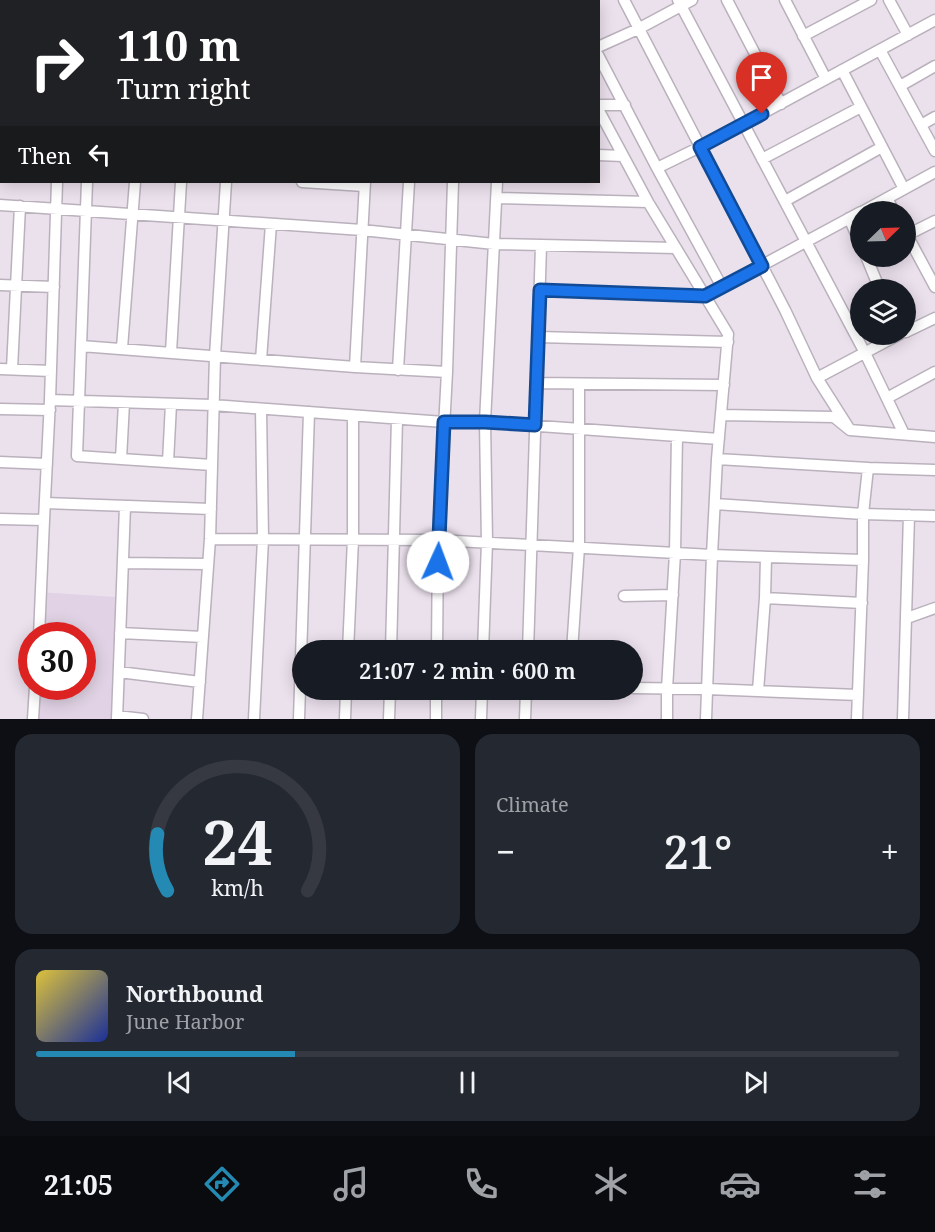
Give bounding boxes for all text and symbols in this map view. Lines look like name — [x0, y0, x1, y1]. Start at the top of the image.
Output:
text: 110 m — [117, 16, 241, 73]
icon: right — [18, 24, 96, 102]
pin — [736, 52, 787, 114]
icon: arrive — [745, 61, 778, 94]
text: Turn right — [117, 70, 250, 107]
icon: left — [83, 138, 116, 171]
text: Then — [18, 140, 71, 170]
north arrow — [850, 201, 916, 267]
map controls — [850, 201, 916, 345]
button: layers — [850, 279, 916, 345]
position arrow — [406, 530, 470, 594]
speed limit sign: 30 — [18, 622, 96, 700]
text: 21:07 · 2 min · 600 m — [359, 655, 576, 685]
text: Climate — [496, 791, 569, 818]
text: 24 — [202, 798, 273, 883]
text: 21° — [663, 821, 732, 882]
text: − — [496, 829, 515, 874]
text: + — [881, 829, 899, 874]
text: km/h — [211, 873, 264, 902]
text: Northbound — [126, 978, 263, 1008]
text: June Harbor — [126, 1008, 244, 1035]
icon: previous — [163, 1066, 196, 1099]
icon: pause — [451, 1066, 484, 1099]
icon: next — [739, 1066, 772, 1099]
icon: directions — [201, 1163, 243, 1205]
icon: music — [330, 1163, 372, 1205]
icon: phone — [460, 1163, 502, 1205]
icon: climate — [590, 1163, 632, 1205]
icon: car — [719, 1163, 761, 1205]
icon: filters — [849, 1163, 891, 1205]
text: 21:05 — [44, 1166, 113, 1203]

